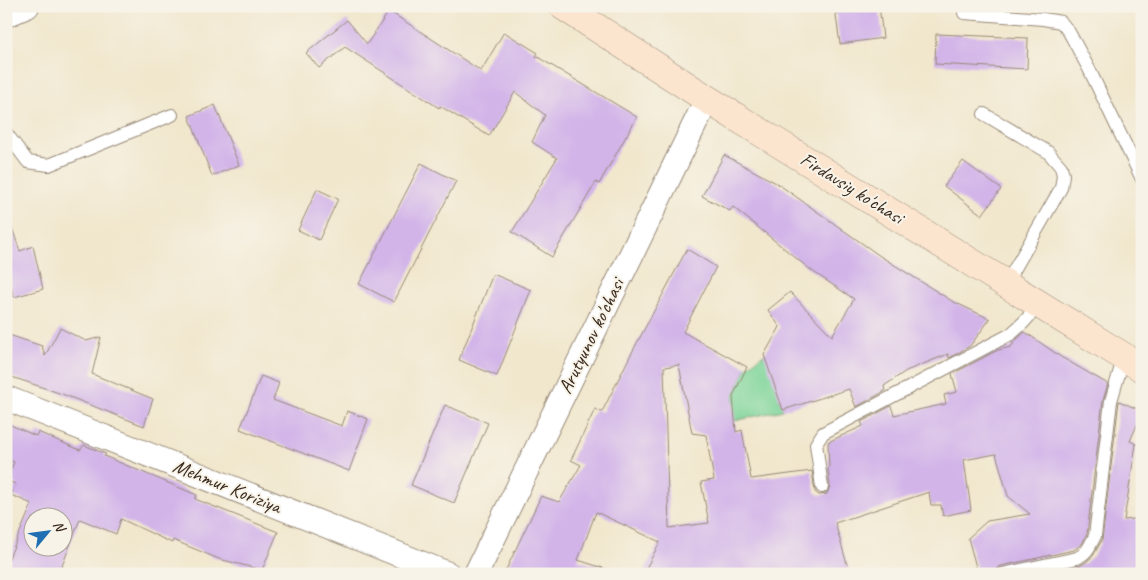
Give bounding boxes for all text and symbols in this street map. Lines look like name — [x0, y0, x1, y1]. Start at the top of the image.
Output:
street label: Firdavsiy ko'chasi — [796, 146, 910, 231]
street label: Arutyunov ko'chasi — [552, 272, 631, 398]
street label: Mehmur Koriziya — [169, 453, 286, 520]
north arrow — [22, 508, 72, 558]
text: N — [49, 518, 70, 536]

